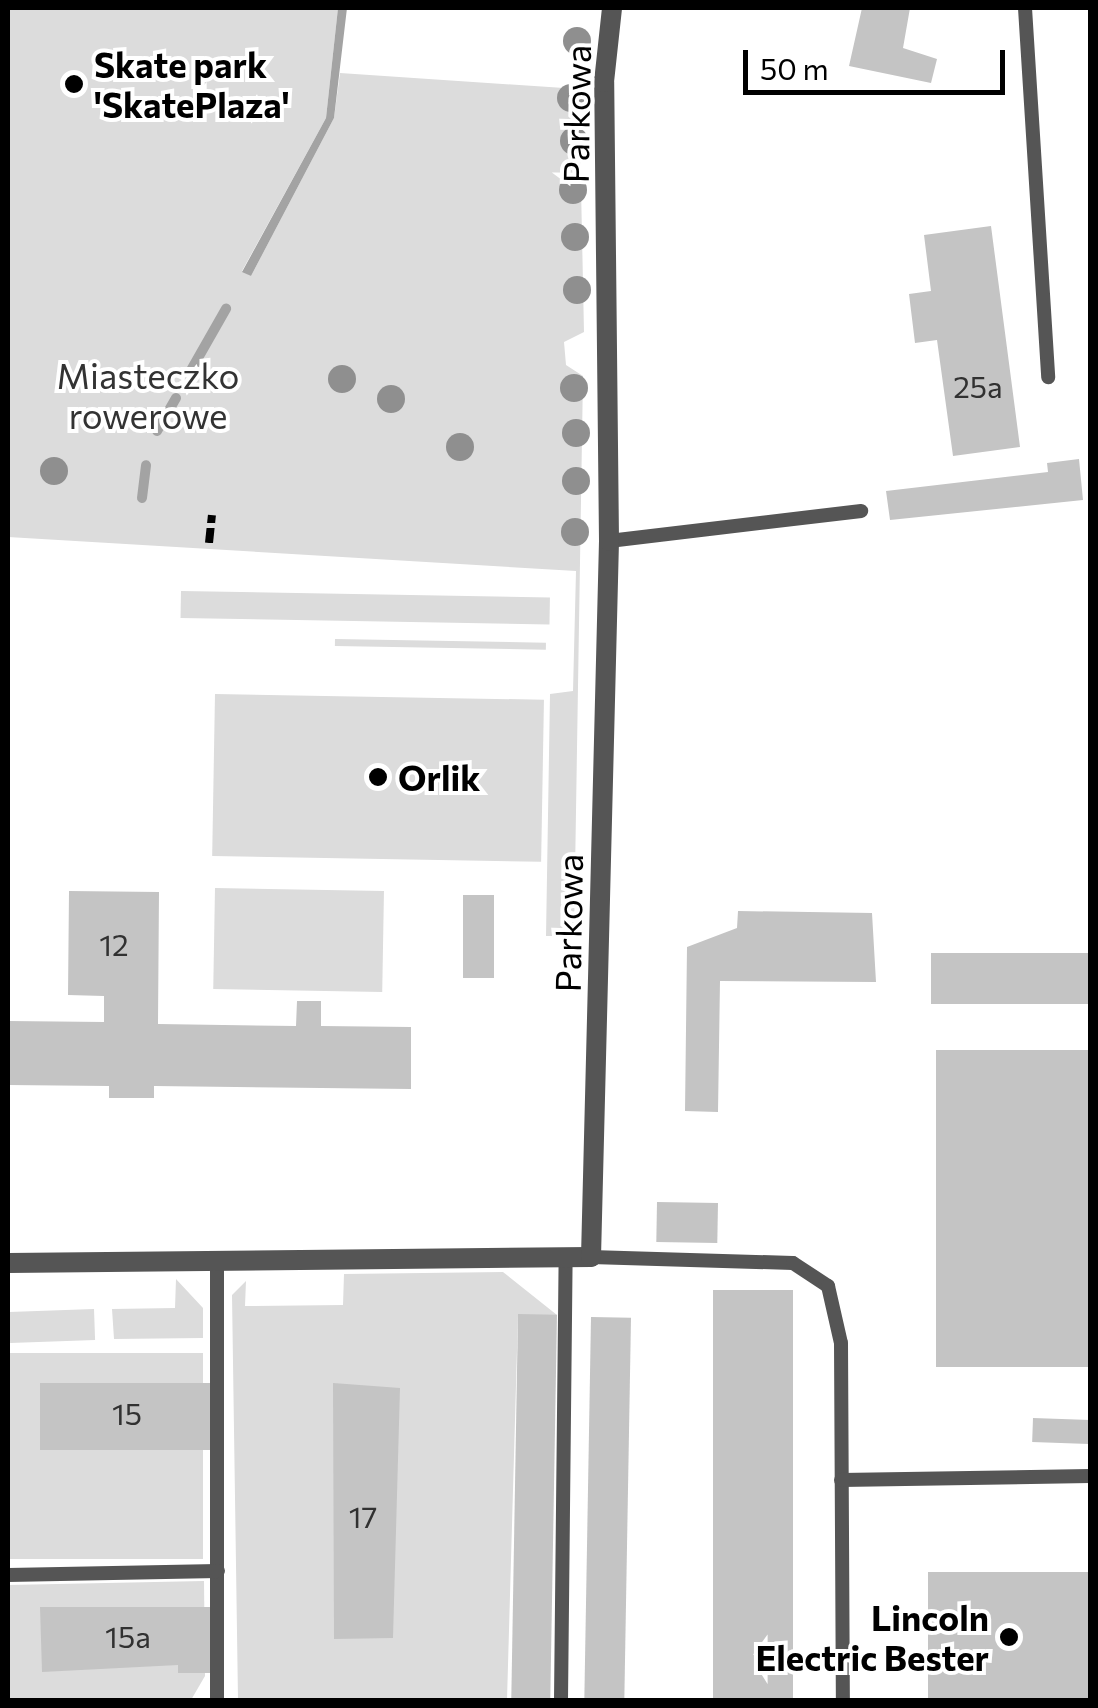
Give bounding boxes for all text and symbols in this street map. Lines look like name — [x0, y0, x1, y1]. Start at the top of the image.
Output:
scale bar — [748, 30, 1010, 92]
place label: Skate park 'SkatePlaza' — [94, 43, 290, 125]
street label: Parkowa — [554, 44, 598, 184]
text: 50 m — [760, 49, 829, 86]
marker: Skate park 'SkatePlaza' — [63, 73, 85, 95]
park label: Miasteczko rowerowe — [57, 354, 239, 436]
house number: 25a — [953, 368, 1003, 404]
place label: Orlik — [398, 756, 480, 798]
marker: Orlik — [367, 766, 389, 788]
street label: Parkowa — [546, 853, 590, 993]
house number: 12 — [99, 926, 129, 962]
house number: 15 — [112, 1395, 142, 1431]
house number: 17 — [349, 1498, 377, 1534]
place label: Lincoln Electric Bester — [755, 1596, 989, 1678]
house number: 15a — [105, 1618, 151, 1654]
marker: Lincoln Electric Bester — [998, 1626, 1020, 1648]

